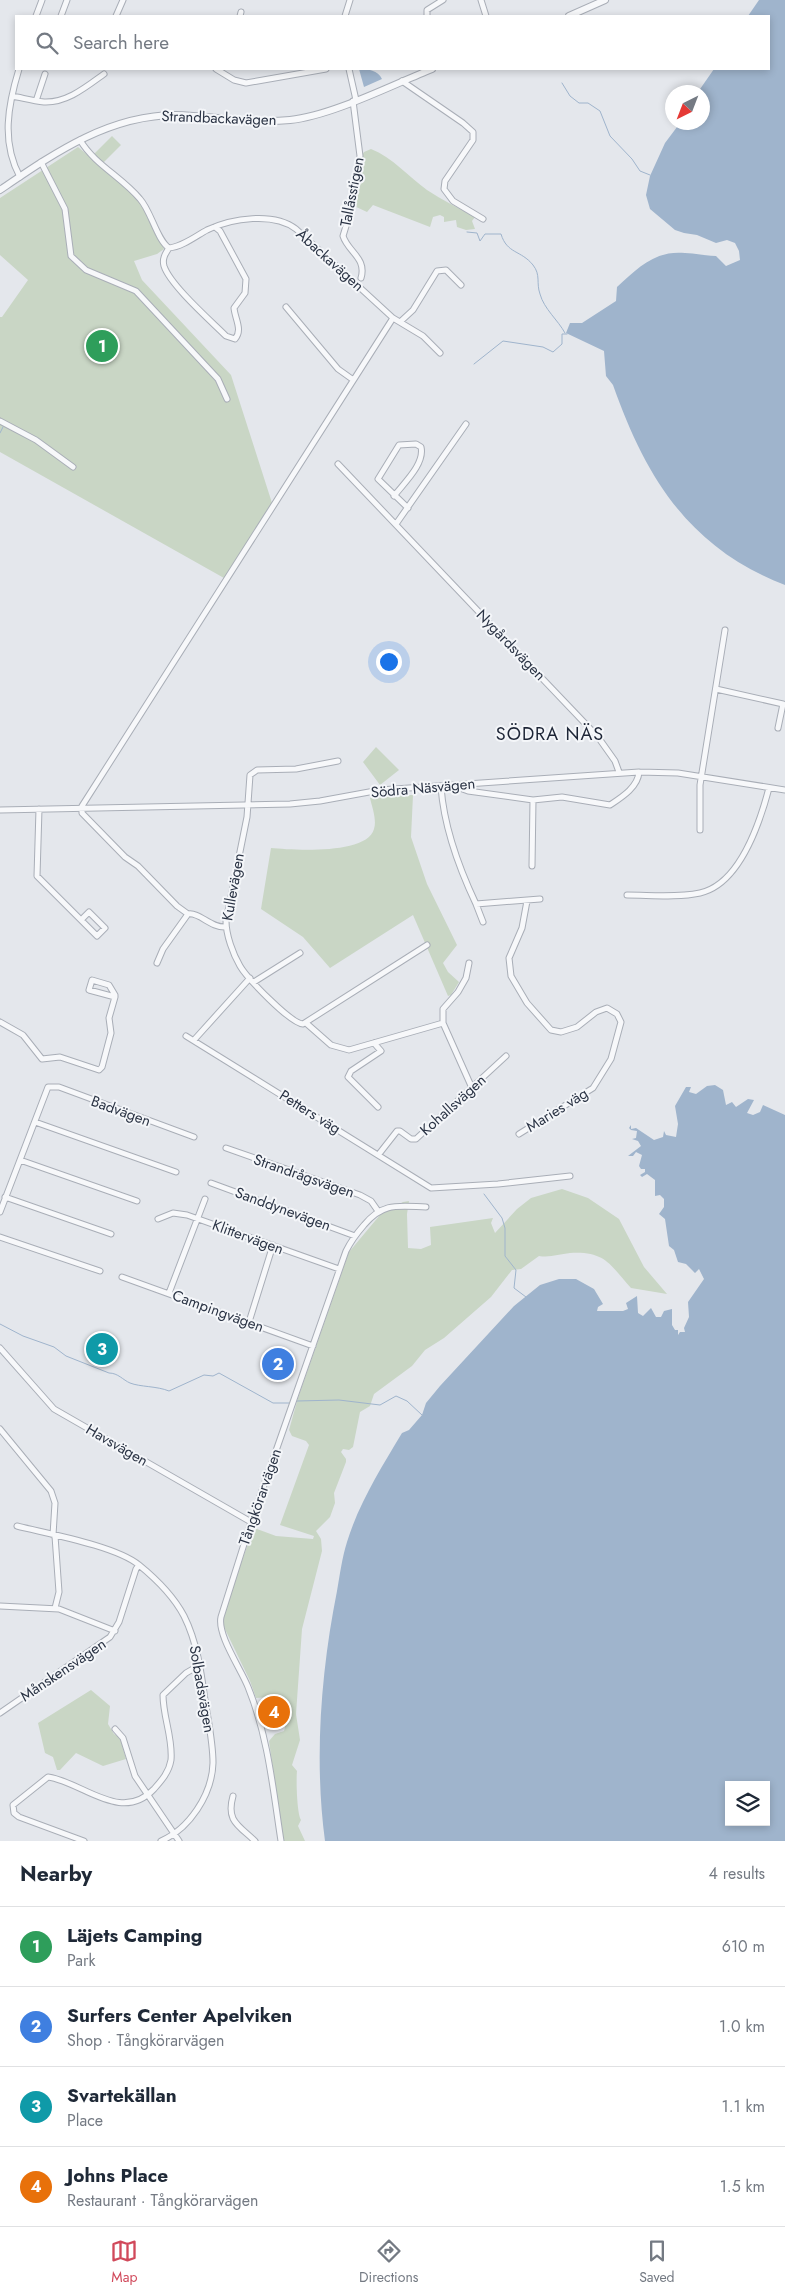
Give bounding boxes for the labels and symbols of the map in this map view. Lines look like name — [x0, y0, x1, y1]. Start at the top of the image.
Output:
north arrow — [665, 85, 710, 130]
street label: Strandbackavägen — [161, 105, 277, 131]
street label: Tallåsstigen — [334, 155, 370, 229]
street label: Åbackavägen — [291, 224, 369, 296]
pin: 1 — [86, 327, 118, 365]
street label: Nygårdsvägen — [471, 604, 551, 686]
your location — [376, 649, 402, 675]
district label: SÖDRA NÄS — [496, 721, 604, 747]
street label: Södra Näsvägen — [370, 772, 476, 804]
street label: Kullevägen — [216, 851, 250, 923]
street label: Kohallsvägen — [415, 1069, 491, 1141]
street label: Maries väg — [522, 1082, 592, 1138]
street label: Petters väg — [275, 1085, 345, 1139]
street label: Badvägen — [88, 1090, 154, 1132]
street label: Strandrågsvägen — [251, 1148, 357, 1204]
street label: Sanddynevägen — [232, 1181, 334, 1237]
street label: Klittervägen — [209, 1214, 287, 1260]
street label: Campingvägen — [169, 1284, 267, 1338]
pin: 3 — [86, 1330, 118, 1368]
pin: 2 — [262, 1345, 294, 1383]
street label: Havsvägen — [82, 1418, 152, 1472]
street label: Tångkörarvägen — [233, 1446, 287, 1548]
street label: Månskensvägen — [16, 1633, 110, 1707]
street label: Solbadsvägen — [184, 1644, 220, 1734]
pin: 4 — [258, 1693, 290, 1731]

